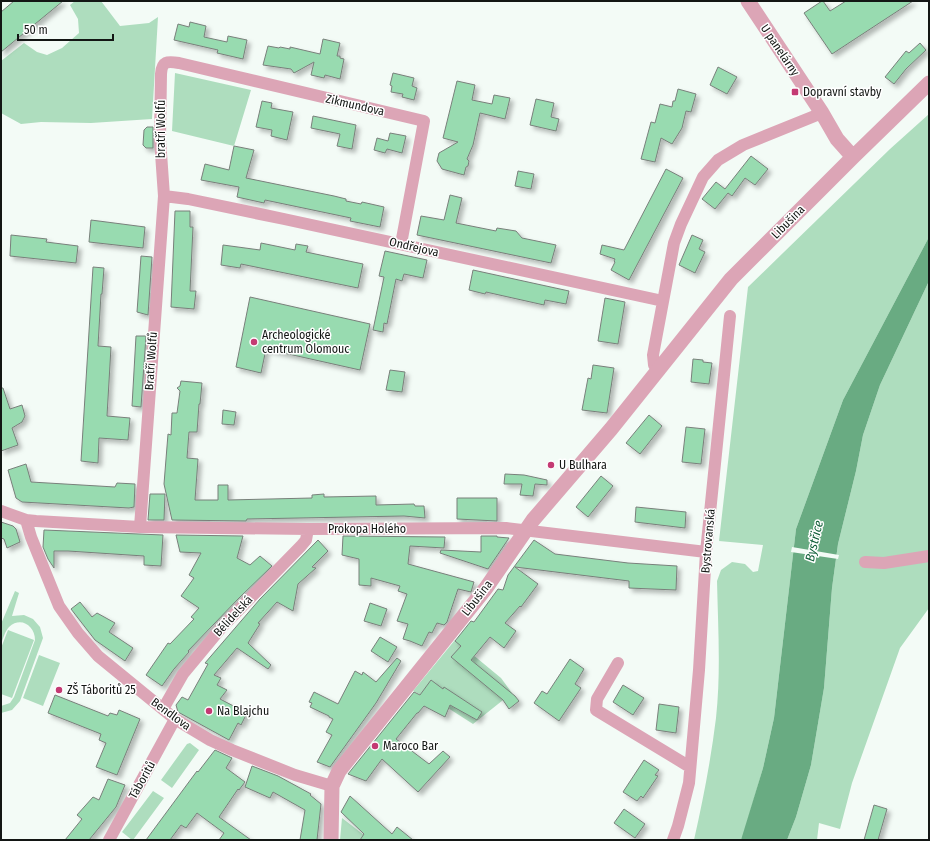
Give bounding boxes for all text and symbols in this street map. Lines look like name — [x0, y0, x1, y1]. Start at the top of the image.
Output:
scale bar — [18, 16, 113, 42]
street label: U panelárny — [758, 22, 803, 79]
text: 50 m — [24, 23, 48, 37]
place label: Dopravní stavby — [803, 85, 882, 99]
marker: Dopravní stavby — [790, 87, 800, 97]
street label: Zikmundova — [324, 91, 386, 119]
street label: bratří Wolfů — [154, 100, 168, 158]
street label: Libušina — [768, 202, 808, 242]
street label: Ondřejova — [388, 235, 440, 260]
place label: Archeologické centrum Olomouc — [262, 328, 350, 356]
street label: Bratří Wolfů — [142, 331, 160, 391]
marker: Archeologické centrum Olomouc — [249, 337, 259, 347]
place label: U Bulhara — [559, 458, 607, 472]
marker: U Bulhara — [546, 460, 556, 470]
street label: Bystrovanská — [698, 508, 718, 574]
water label: Bystřice — [802, 519, 826, 563]
street label: Prokopa Holého — [328, 522, 406, 536]
street label: Libušina — [459, 577, 495, 619]
street label: Bělidelská — [211, 593, 255, 639]
place label: ZŠ Táboritů 25 — [67, 682, 136, 697]
marker: ZŠ Táboritů 25 — [54, 685, 64, 695]
street label: Bendlova — [148, 695, 194, 733]
place label: Na Blajchu — [217, 704, 269, 718]
marker: Na Blajchu — [204, 706, 214, 716]
place label: Maroco Bar — [383, 739, 439, 753]
marker: Maroco Bar — [370, 741, 380, 751]
street label: Táboritů — [126, 759, 158, 801]

